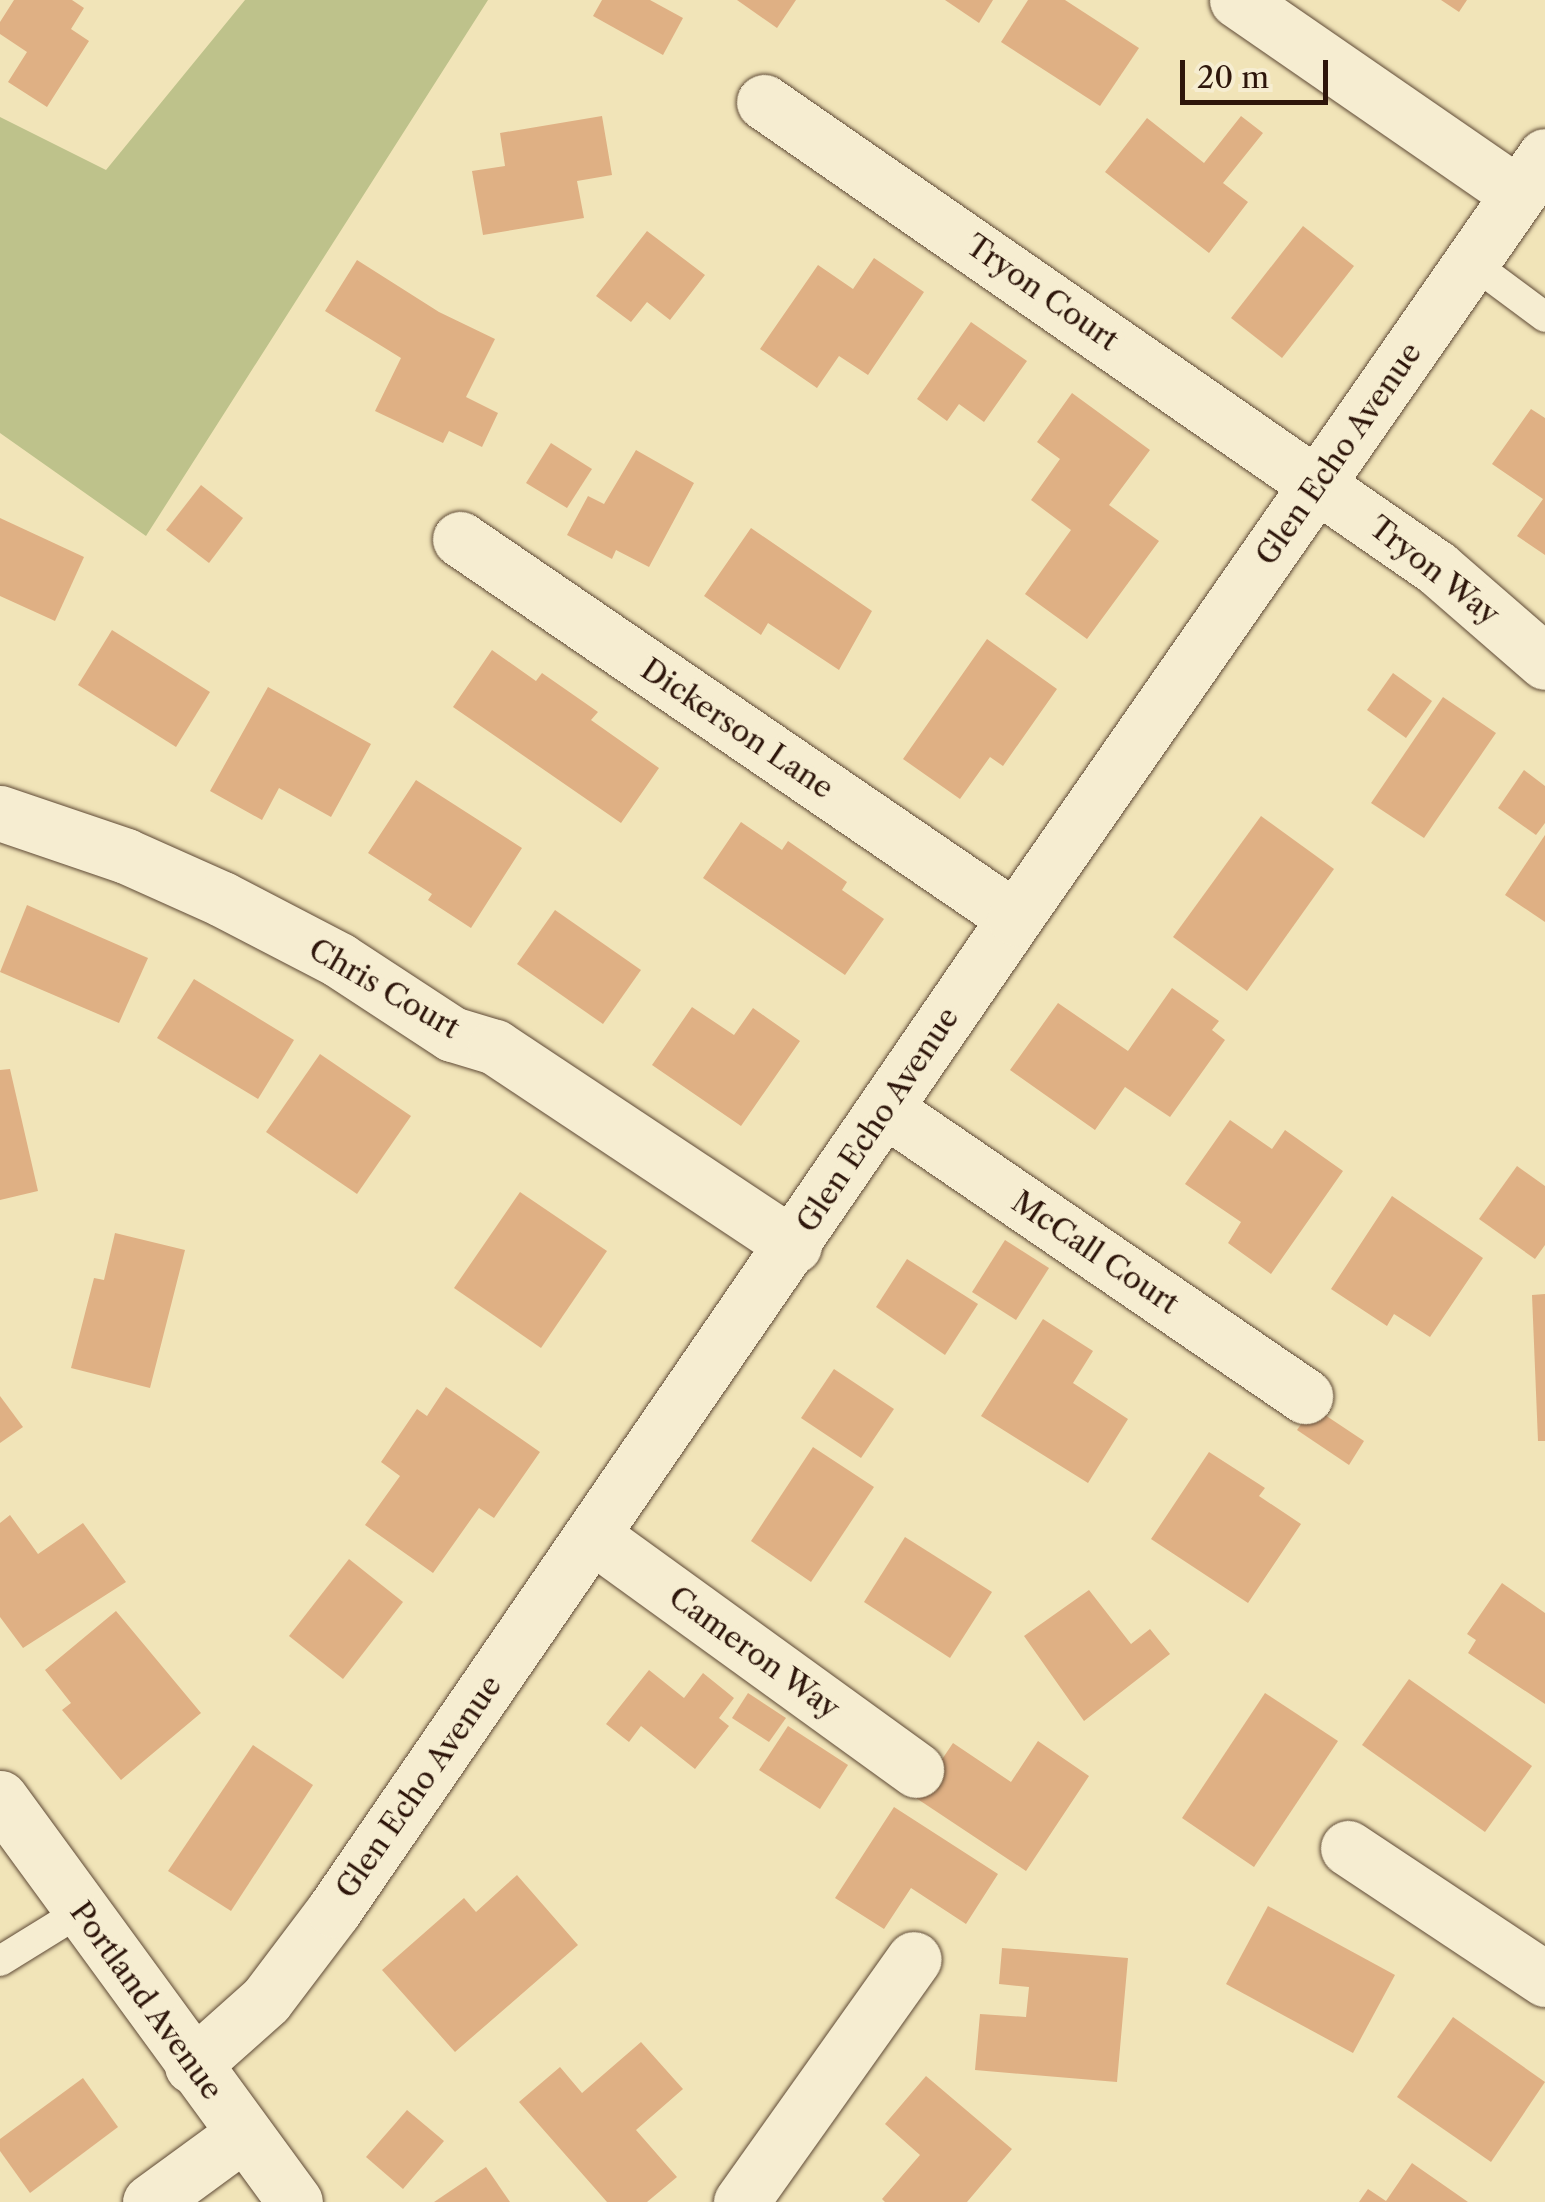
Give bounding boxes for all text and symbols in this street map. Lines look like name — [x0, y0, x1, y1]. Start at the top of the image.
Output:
scale bar — [1185, 40, 1332, 102]
text: 20 m — [1197, 59, 1269, 96]
street label: Tryon Court — [959, 227, 1125, 359]
street label: Glen Echo Avenue — [1248, 335, 1430, 573]
street label: Tryon Way — [1361, 509, 1507, 633]
street label: Dickerson Lane — [634, 651, 840, 807]
street label: Chris Court — [302, 931, 466, 1047]
street label: Glen Echo Avenue — [789, 1000, 967, 1240]
street label: McCall Court — [1005, 1184, 1185, 1322]
street label: Cameron Way — [661, 1579, 847, 1727]
street label: Glen Echo Avenue — [328, 1668, 510, 1906]
street label: Portland Avenue — [62, 1895, 230, 2107]

